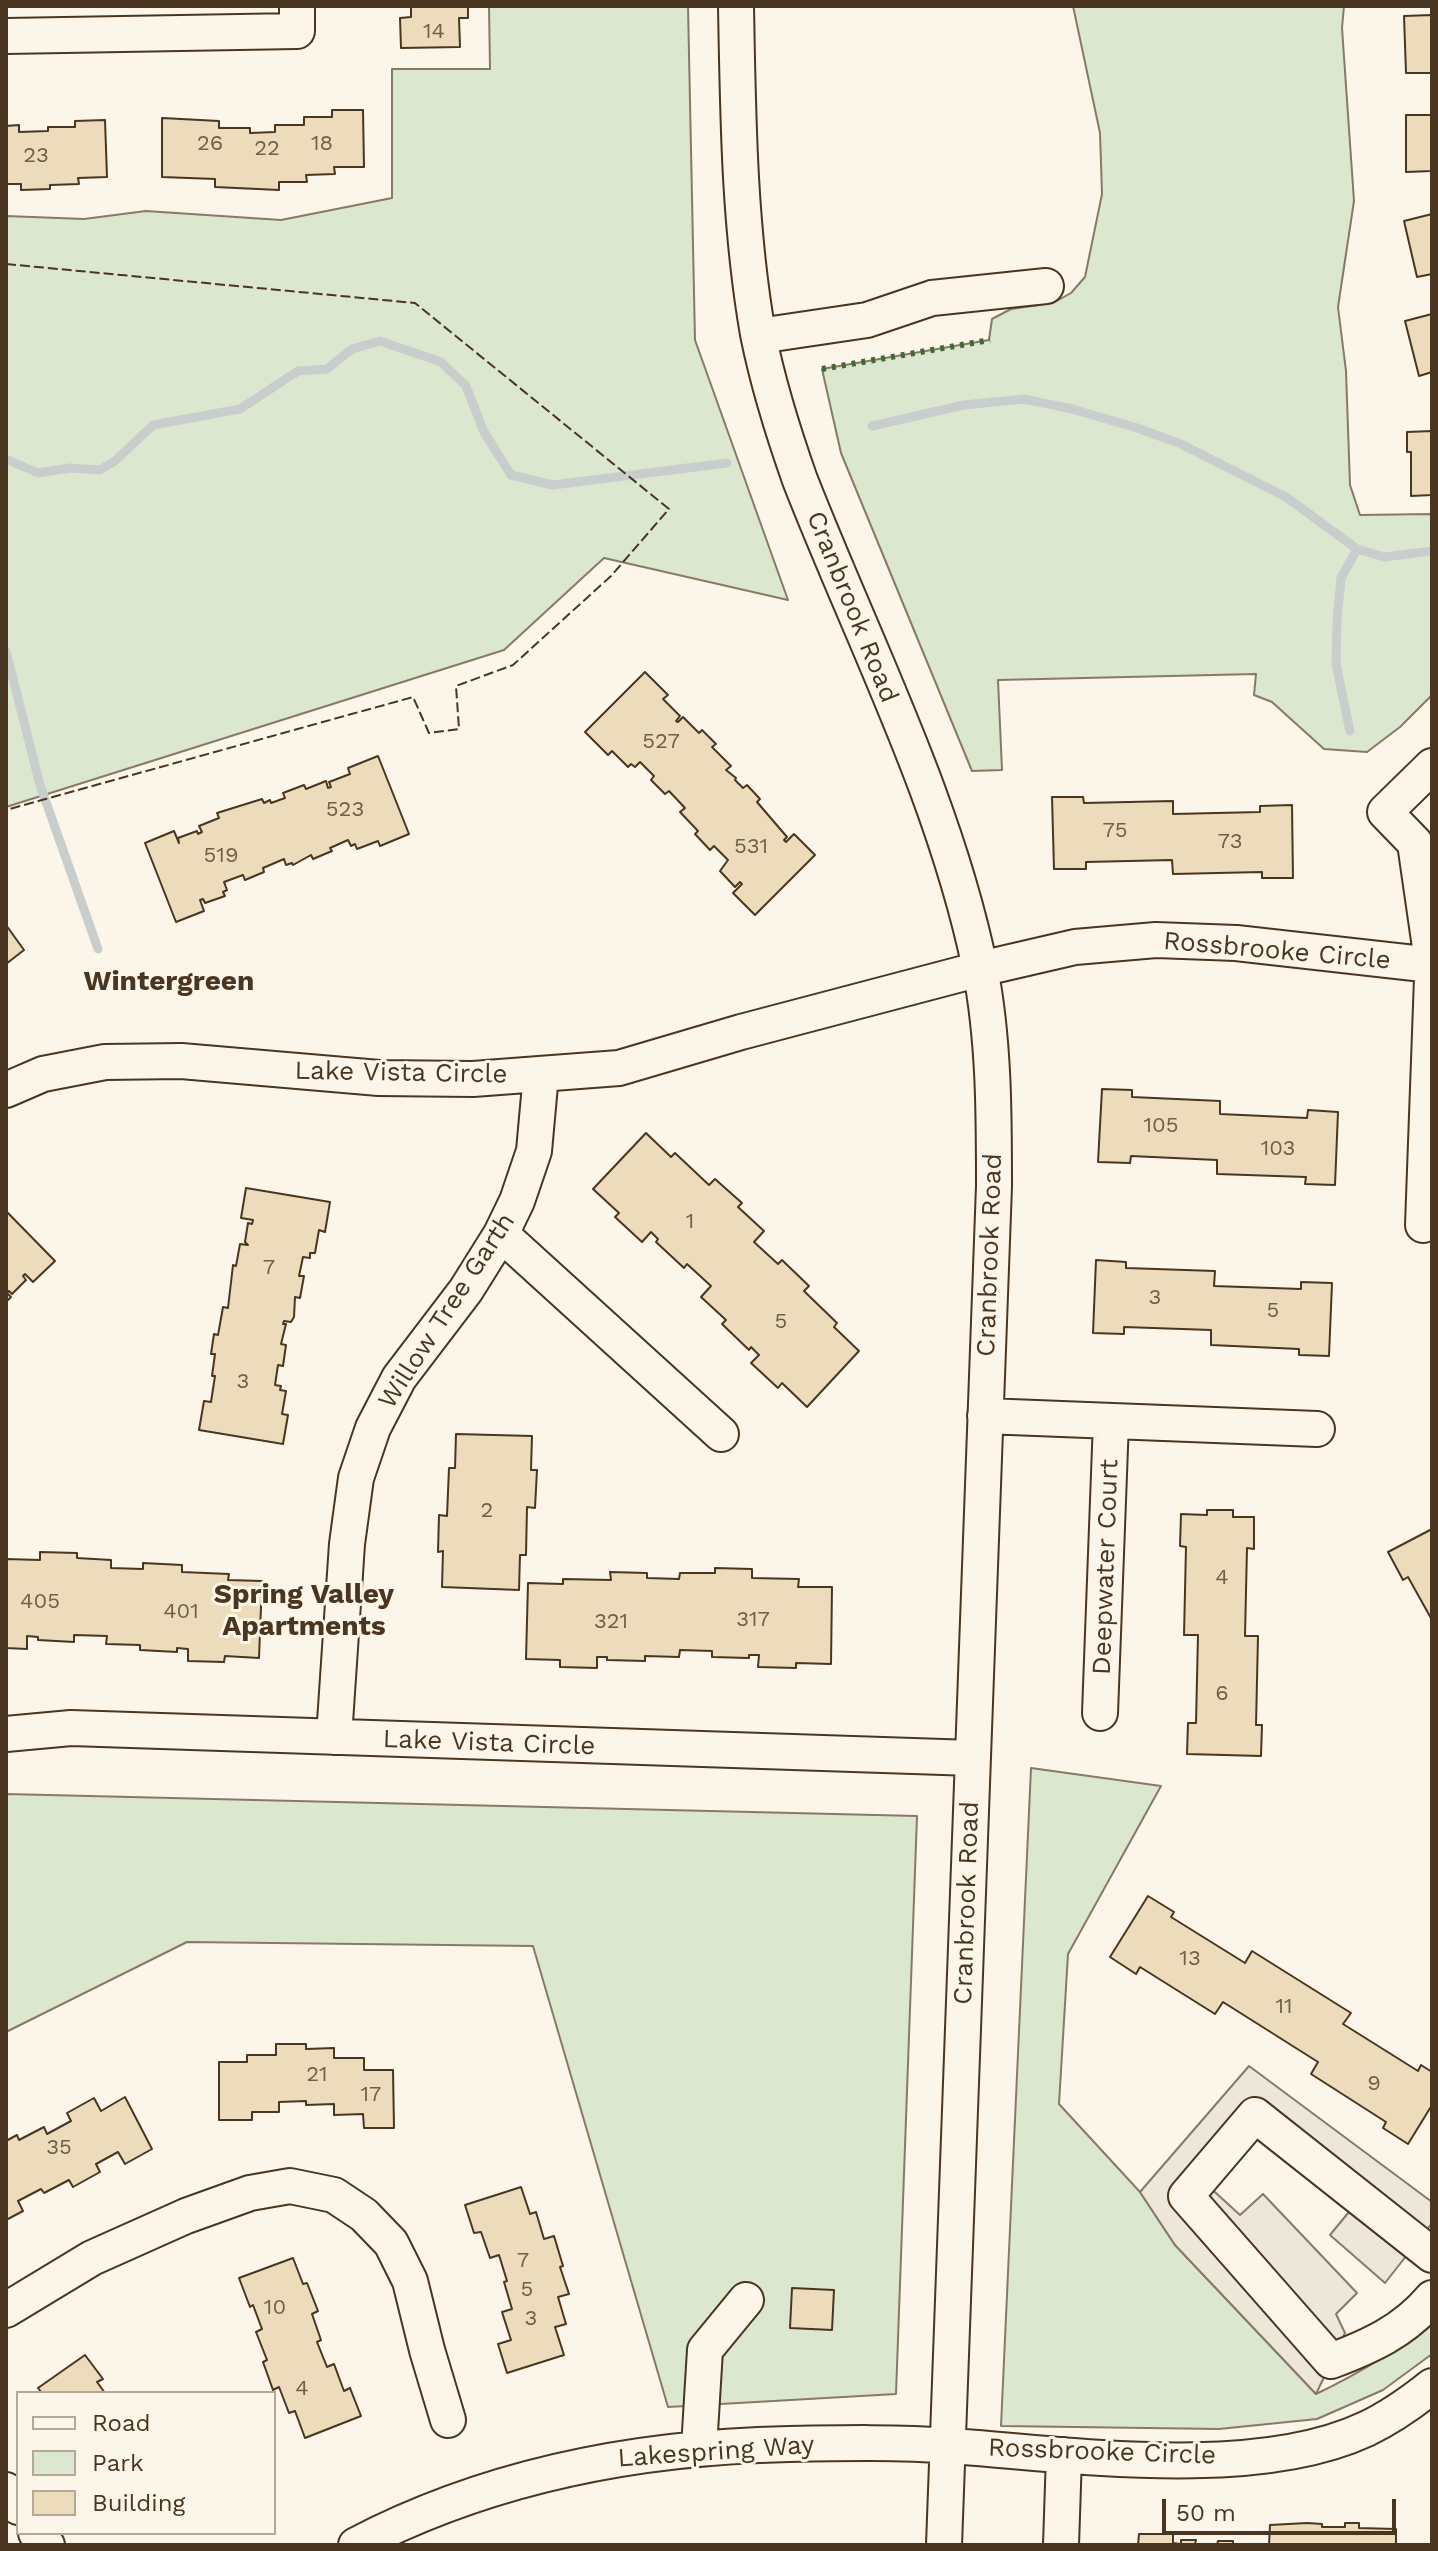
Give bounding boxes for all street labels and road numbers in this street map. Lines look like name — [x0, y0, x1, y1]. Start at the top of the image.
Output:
street label: Cranbrook Road — [799, 507, 905, 707]
street label: Rossbrooke Circle — [1162, 926, 1392, 976]
street label: Lake Vista Circle — [294, 1056, 508, 1090]
street label: Cranbrook Road — [971, 1153, 1009, 1357]
street label: Willow Tree Garth — [372, 1207, 522, 1415]
street label: Deepwater Court — [1087, 1459, 1125, 1675]
street label: Lake Vista Circle — [382, 1724, 596, 1762]
street label: Cranbrook Road — [948, 1801, 986, 2005]
street label: Lakespring Way — [617, 2430, 815, 2474]
street label: Rossbrooke Circle — [987, 2432, 1217, 2472]

